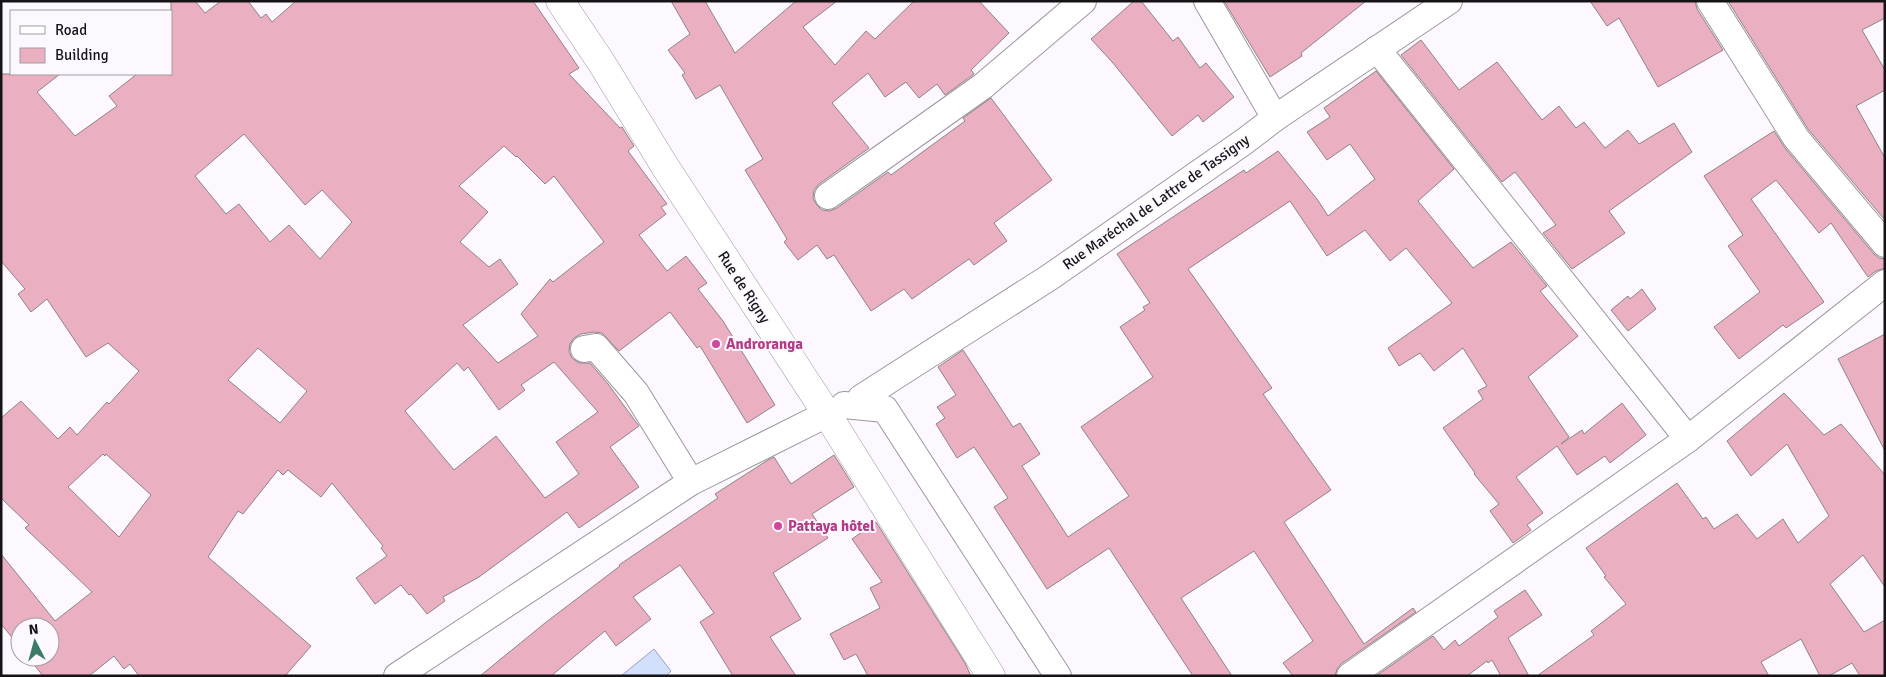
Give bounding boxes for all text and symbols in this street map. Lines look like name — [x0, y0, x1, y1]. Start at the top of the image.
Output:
legend — [10, 10, 172, 75]
text: Road — [55, 21, 87, 39]
text: Building — [55, 46, 109, 64]
street label: Rue Maréchal de Lattre de Tassigny — [1059, 130, 1253, 274]
street label: Rue de Rigny — [714, 248, 774, 326]
place label: Androranga — [726, 335, 803, 353]
marker: Androranga — [710, 338, 722, 350]
place label: Pattaya hôtel — [788, 517, 875, 535]
marker: Pattaya hôtel — [772, 520, 784, 532]
north arrow — [10, 617, 60, 667]
text: N — [28, 621, 39, 639]

